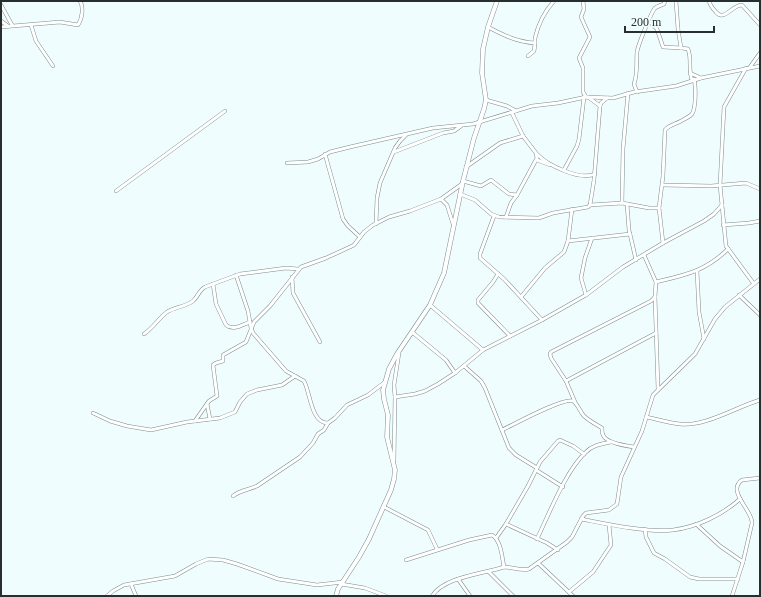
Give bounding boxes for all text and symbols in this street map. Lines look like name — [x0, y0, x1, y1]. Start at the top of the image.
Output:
scale bar — [625, 8, 714, 34]
text: 200 m — [631, 15, 662, 29]

